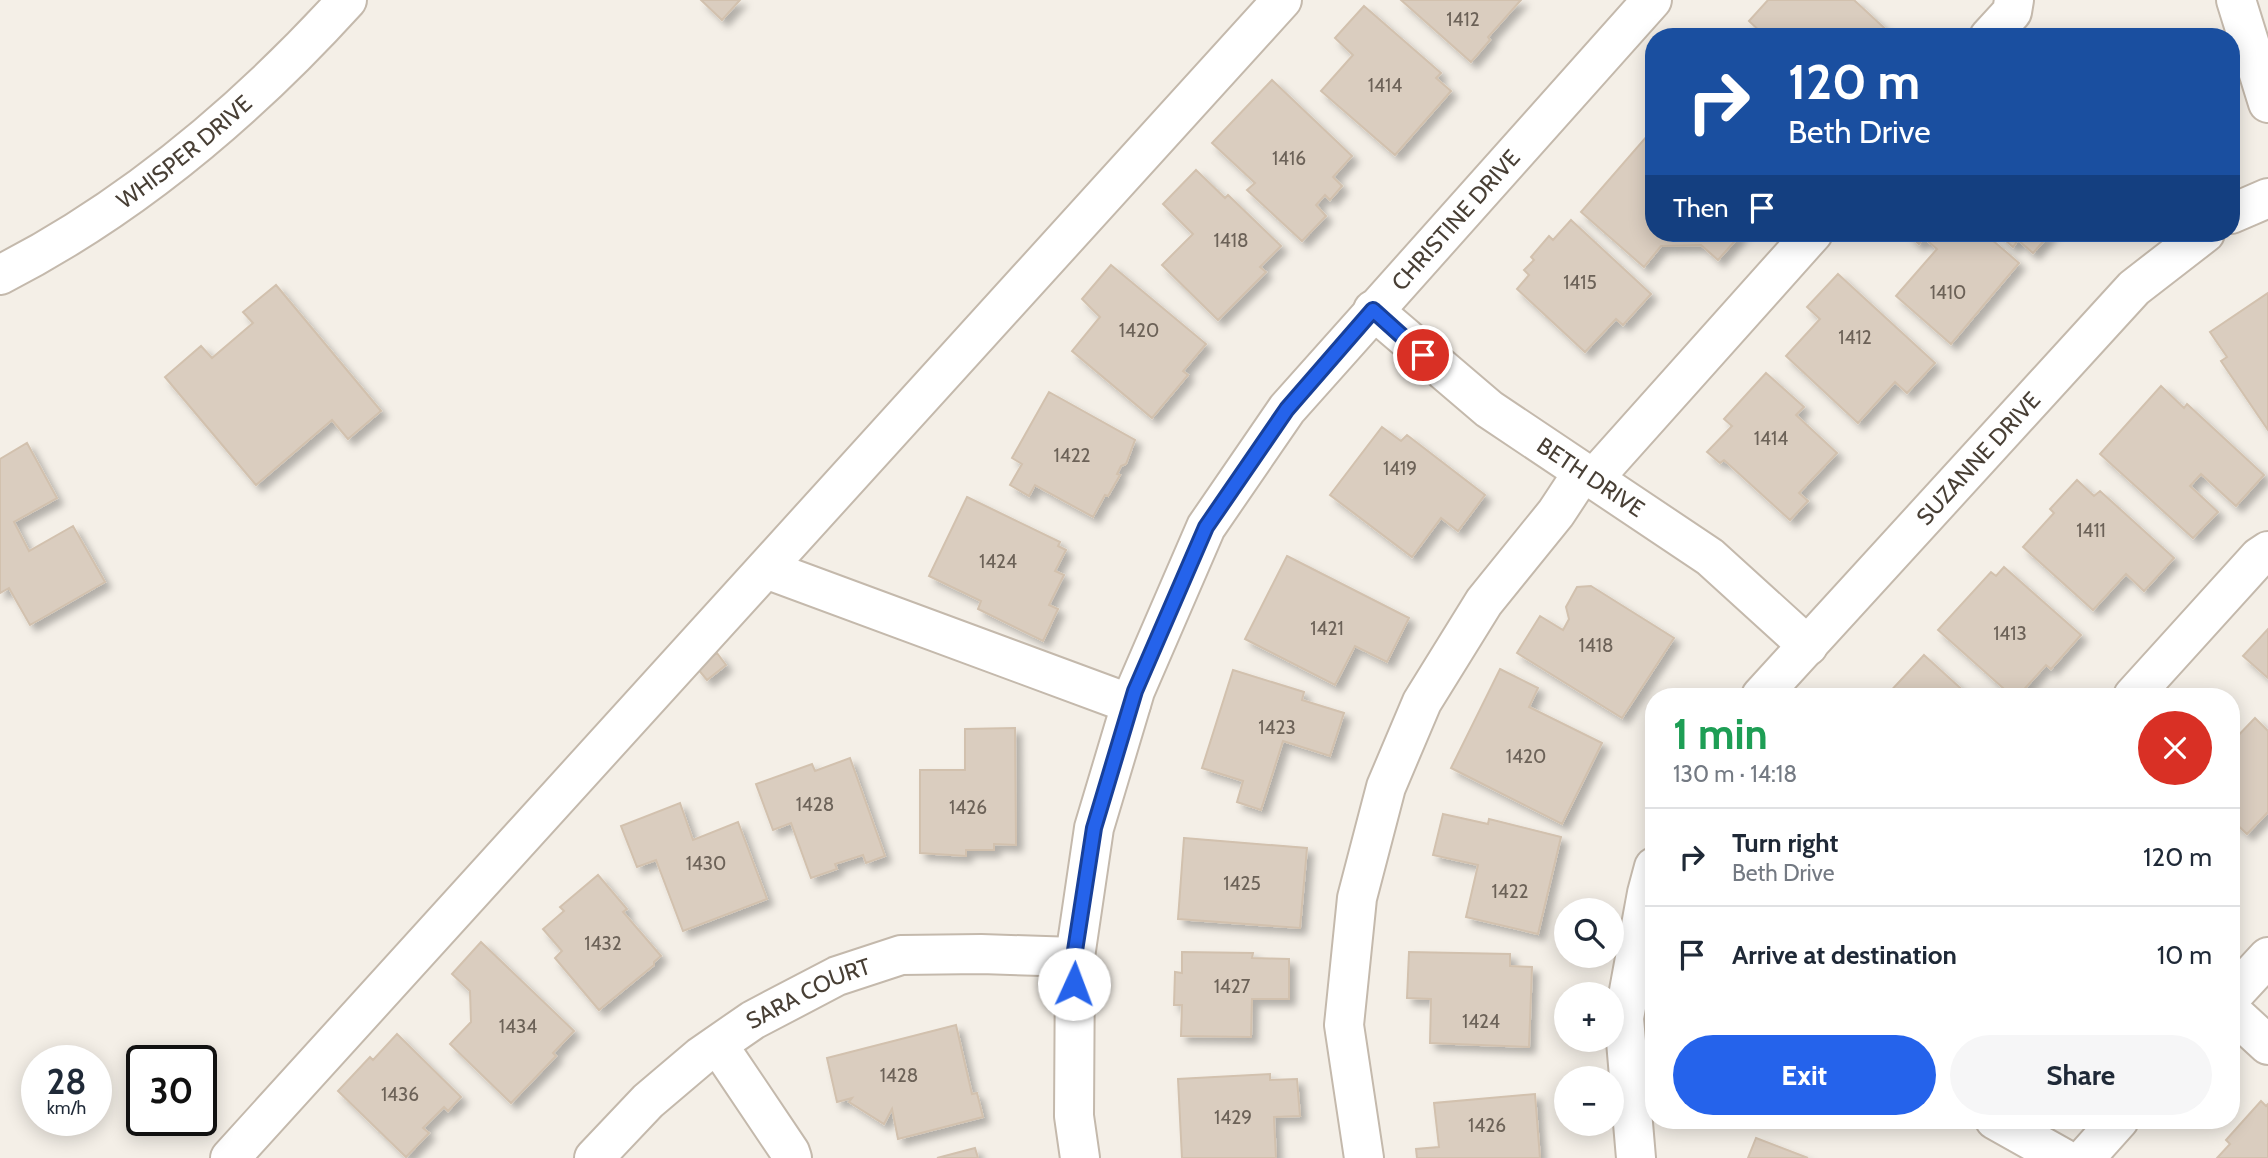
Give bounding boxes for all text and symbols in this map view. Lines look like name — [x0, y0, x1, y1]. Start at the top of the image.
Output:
house number: 1412 — [1446, 8, 1480, 31]
text: 120 m — [1788, 52, 1920, 111]
icon: right — [1673, 56, 1764, 147]
house number: 1414 — [1368, 74, 1402, 97]
street label: WHISPER DRIVE — [111, 89, 258, 215]
text: Beth Drive — [1788, 112, 1931, 151]
street label: CHRISTINE DRIVE — [1386, 144, 1526, 296]
house number: 1416 — [1272, 147, 1306, 170]
icon: arrive — [1743, 189, 1781, 227]
text: Then — [1673, 192, 1729, 224]
house number: 1418 — [1214, 229, 1248, 252]
house number: 1415 — [1563, 271, 1597, 294]
house number: 1410 — [1930, 281, 1966, 304]
house number: 1420 — [1119, 319, 1159, 342]
pin — [1393, 325, 1453, 385]
house number: 1412 — [1838, 326, 1872, 349]
icon: arrive — [1404, 336, 1442, 374]
street label: SUZANNE DRIVE — [1910, 386, 2046, 531]
house number: 1414 — [1754, 427, 1788, 450]
street label: BETH DRIVE — [1532, 431, 1650, 523]
house number: 1422 — [1053, 444, 1091, 467]
house number: 1419 — [1383, 457, 1417, 480]
house number: 1411 — [2076, 519, 2106, 542]
house number: 1424 — [979, 550, 1017, 573]
house number: 1421 — [1310, 617, 1344, 640]
house number: 1413 — [1993, 622, 2027, 645]
house number: 1418 — [1579, 634, 1613, 657]
text: 1 min — [1673, 708, 1768, 760]
button: close — [2138, 711, 2212, 785]
house number: 1423 — [1258, 716, 1296, 739]
house number: 1420 — [1506, 745, 1546, 768]
text: 130 m · 14:18 — [1673, 760, 1797, 788]
house number: 1428 — [796, 793, 834, 816]
house number: 1426 — [949, 796, 987, 819]
text: Turn right — [1732, 827, 1838, 859]
icon: right — [1673, 838, 1711, 876]
text: 120 m — [2143, 841, 2212, 873]
house number: 1430 — [686, 852, 726, 875]
text: Beth Drive — [1732, 859, 1835, 887]
house number: 1425 — [1223, 872, 1261, 895]
house number: 1422 — [1491, 880, 1529, 903]
map controls — [1554, 898, 1624, 1136]
button: search — [1554, 898, 1624, 968]
house number: 1432 — [584, 932, 622, 955]
icon: arrive — [1673, 936, 1711, 974]
text: Arrive at destination — [1732, 939, 1957, 971]
text: 10 m — [2157, 939, 2212, 971]
position arrow — [1037, 947, 1111, 1021]
street label: SARA COURT — [741, 952, 874, 1035]
house number: 1427 — [1214, 975, 1251, 998]
button: + — [1554, 982, 1624, 1052]
house number: 1424 — [1462, 1010, 1500, 1033]
house number: 1434 — [499, 1015, 537, 1038]
button: Exit — [1673, 1035, 1936, 1115]
button: Share — [1950, 1035, 2212, 1115]
speed limit sign: 30 — [126, 1045, 217, 1136]
text: 28 — [47, 1060, 86, 1103]
house number: 1428 — [880, 1064, 918, 1087]
button: − — [1554, 1066, 1624, 1136]
house number: 1436 — [381, 1083, 419, 1106]
text: km/h — [47, 1097, 86, 1119]
house number: 1429 — [1214, 1106, 1252, 1129]
house number: 1426 — [1468, 1114, 1506, 1137]

